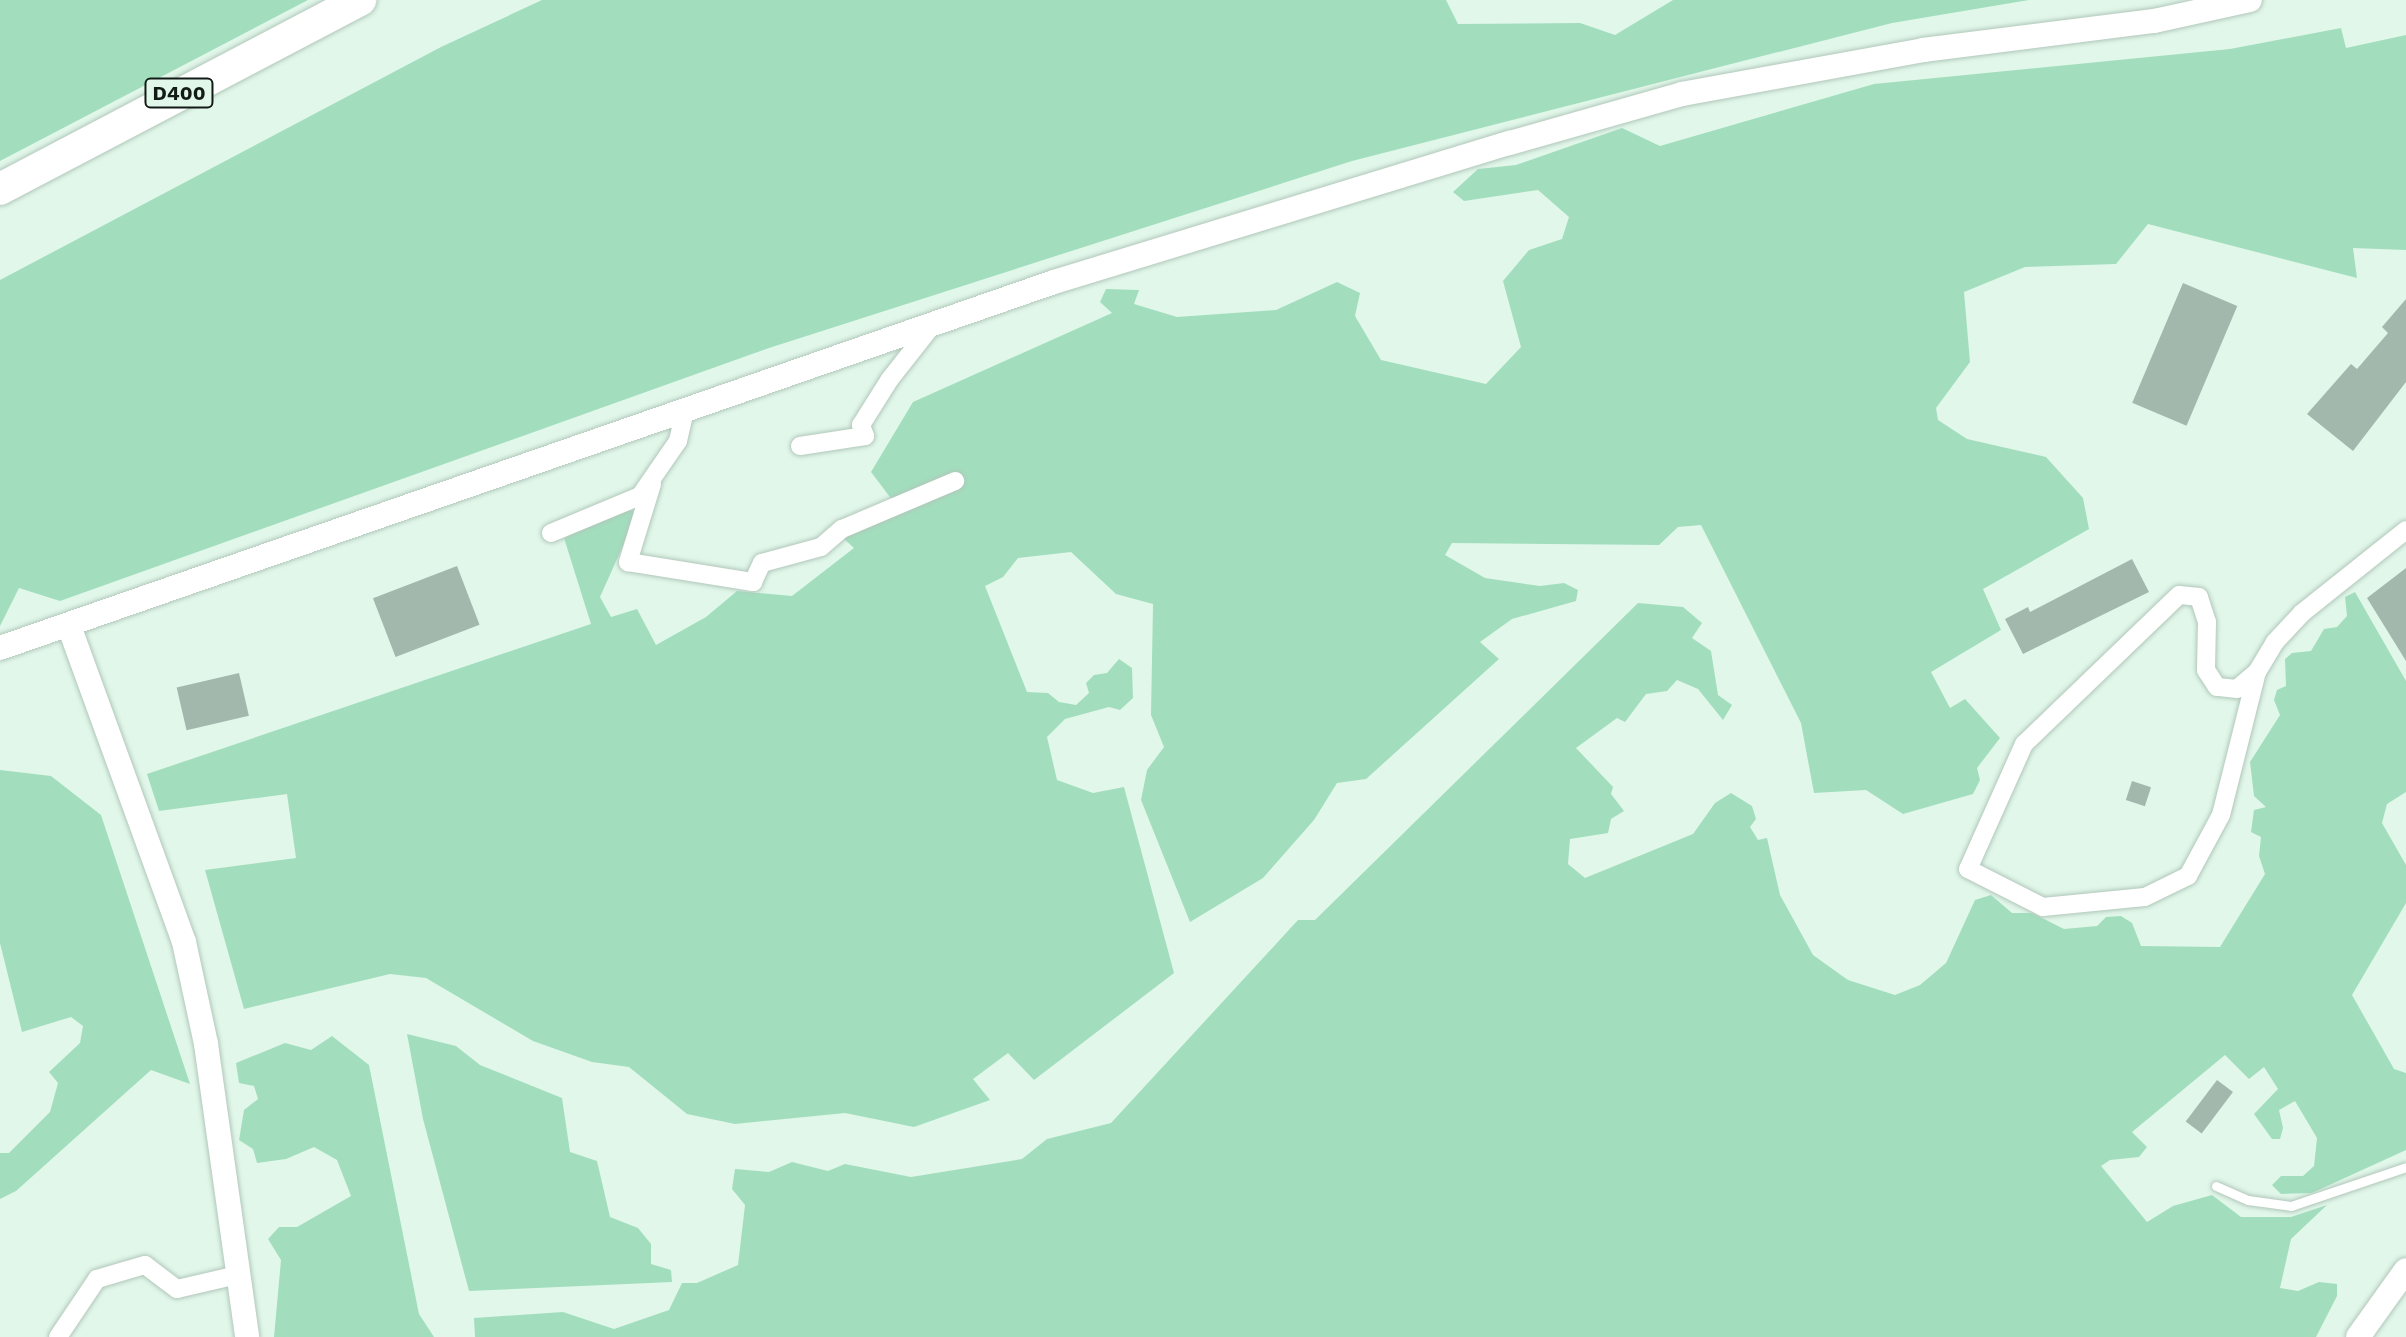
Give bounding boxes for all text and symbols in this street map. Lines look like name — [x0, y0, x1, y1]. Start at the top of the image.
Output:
road number: D400 — [143, 77, 215, 109]

